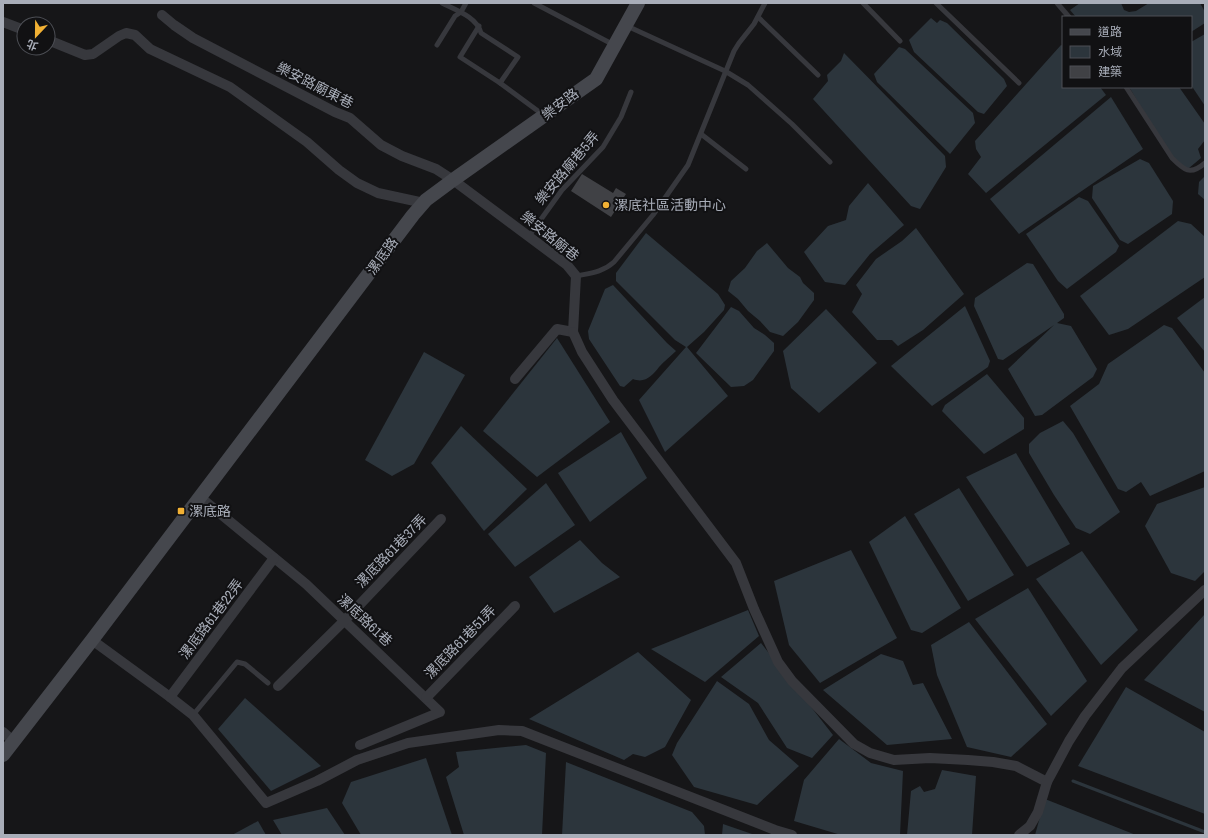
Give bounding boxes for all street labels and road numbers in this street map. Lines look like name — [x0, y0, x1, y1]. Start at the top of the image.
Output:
street label: 樂安路廟東巷 — [273, 58, 357, 112]
street label: 樂安路 — [538, 84, 582, 124]
street label: 樂安路廟巷5弄 — [531, 128, 603, 208]
street label: 樂安路廟巷 — [517, 207, 583, 265]
street label: 漯底路 — [362, 234, 402, 278]
street label: 漯底路61巷37弄 — [351, 510, 431, 592]
street label: 漯底路61巷22弄 — [175, 575, 247, 663]
street label: 漯底路61巷 — [334, 590, 396, 650]
street label: 漯底路61巷51弄 — [420, 601, 500, 683]

